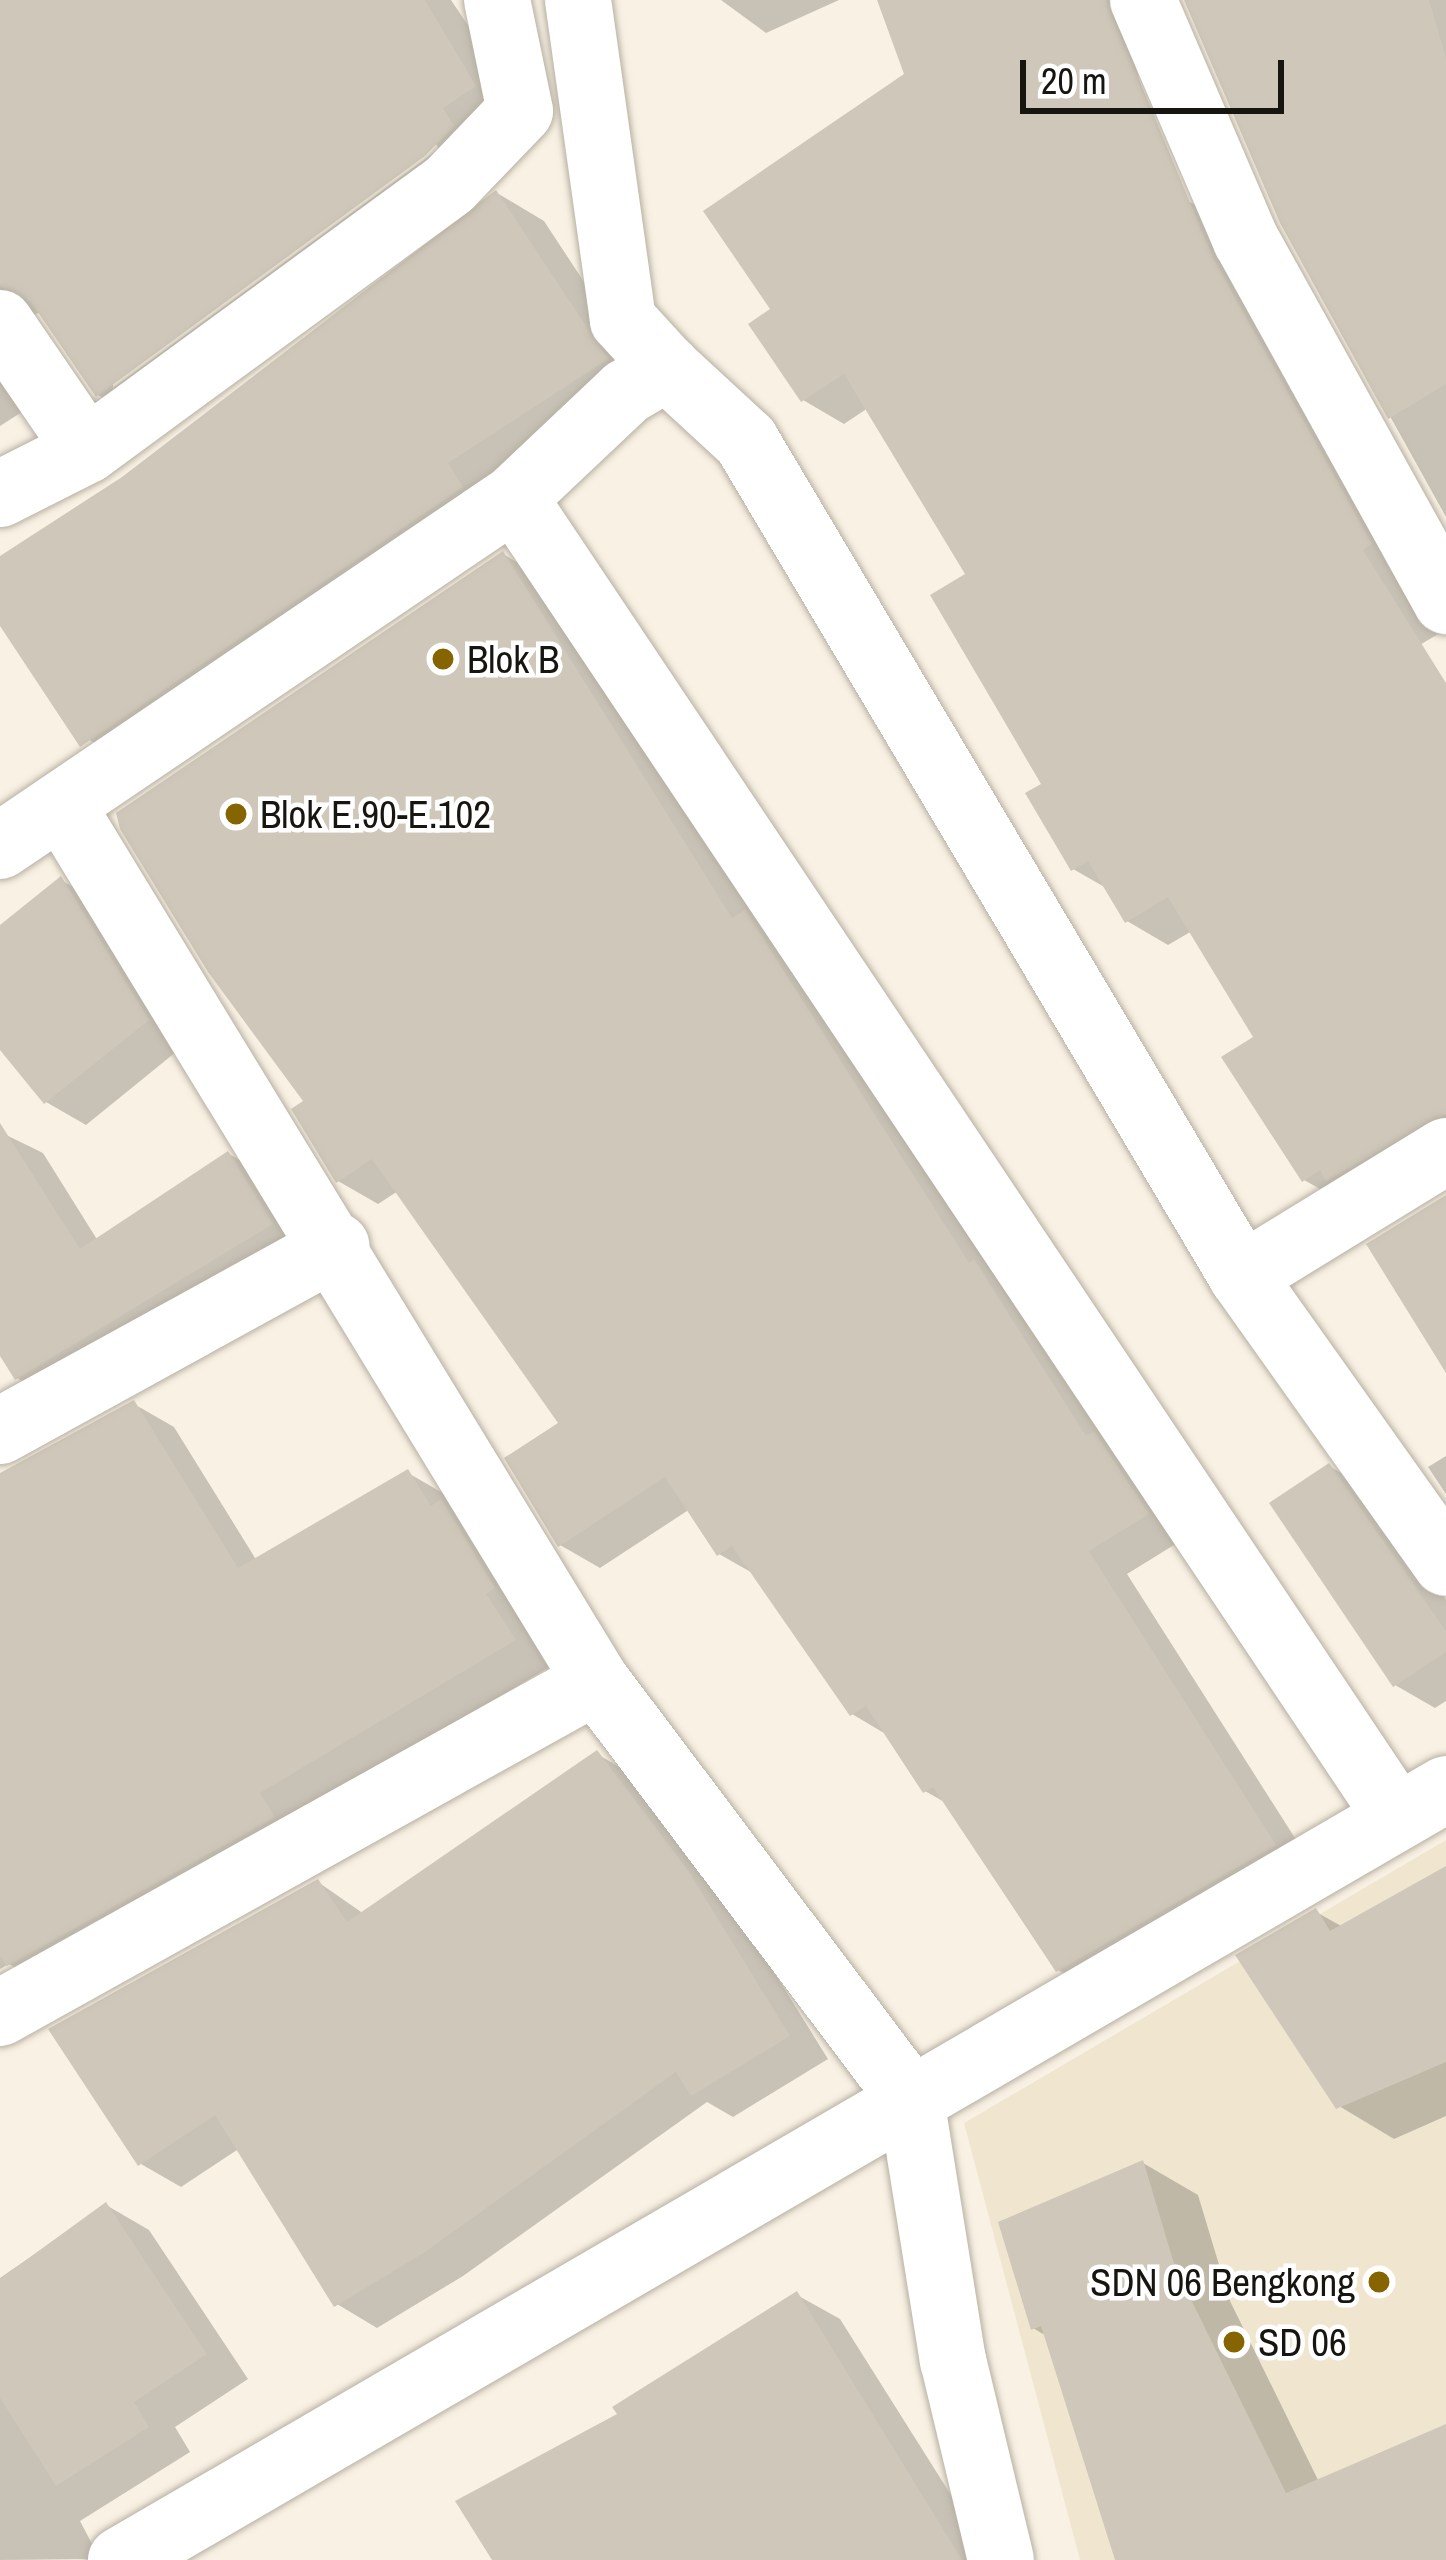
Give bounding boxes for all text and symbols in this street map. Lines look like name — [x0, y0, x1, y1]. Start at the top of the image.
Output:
scale bar — [1026, 36, 1290, 110]
text: 20 m — [1041, 57, 1107, 105]
place label: Blok B — [467, 636, 559, 682]
marker: Blok B — [430, 646, 456, 672]
place label: Blok E.90-E.102 — [260, 791, 491, 837]
marker: Blok E.90-E.102 — [223, 801, 249, 827]
place label: SDN 06 Bengkong — [1090, 2259, 1355, 2305]
marker: SDN 06 Bengkong — [1366, 2269, 1392, 2295]
place label: SD 06 — [1258, 2319, 1347, 2365]
marker: SD 06 — [1221, 2329, 1247, 2355]

